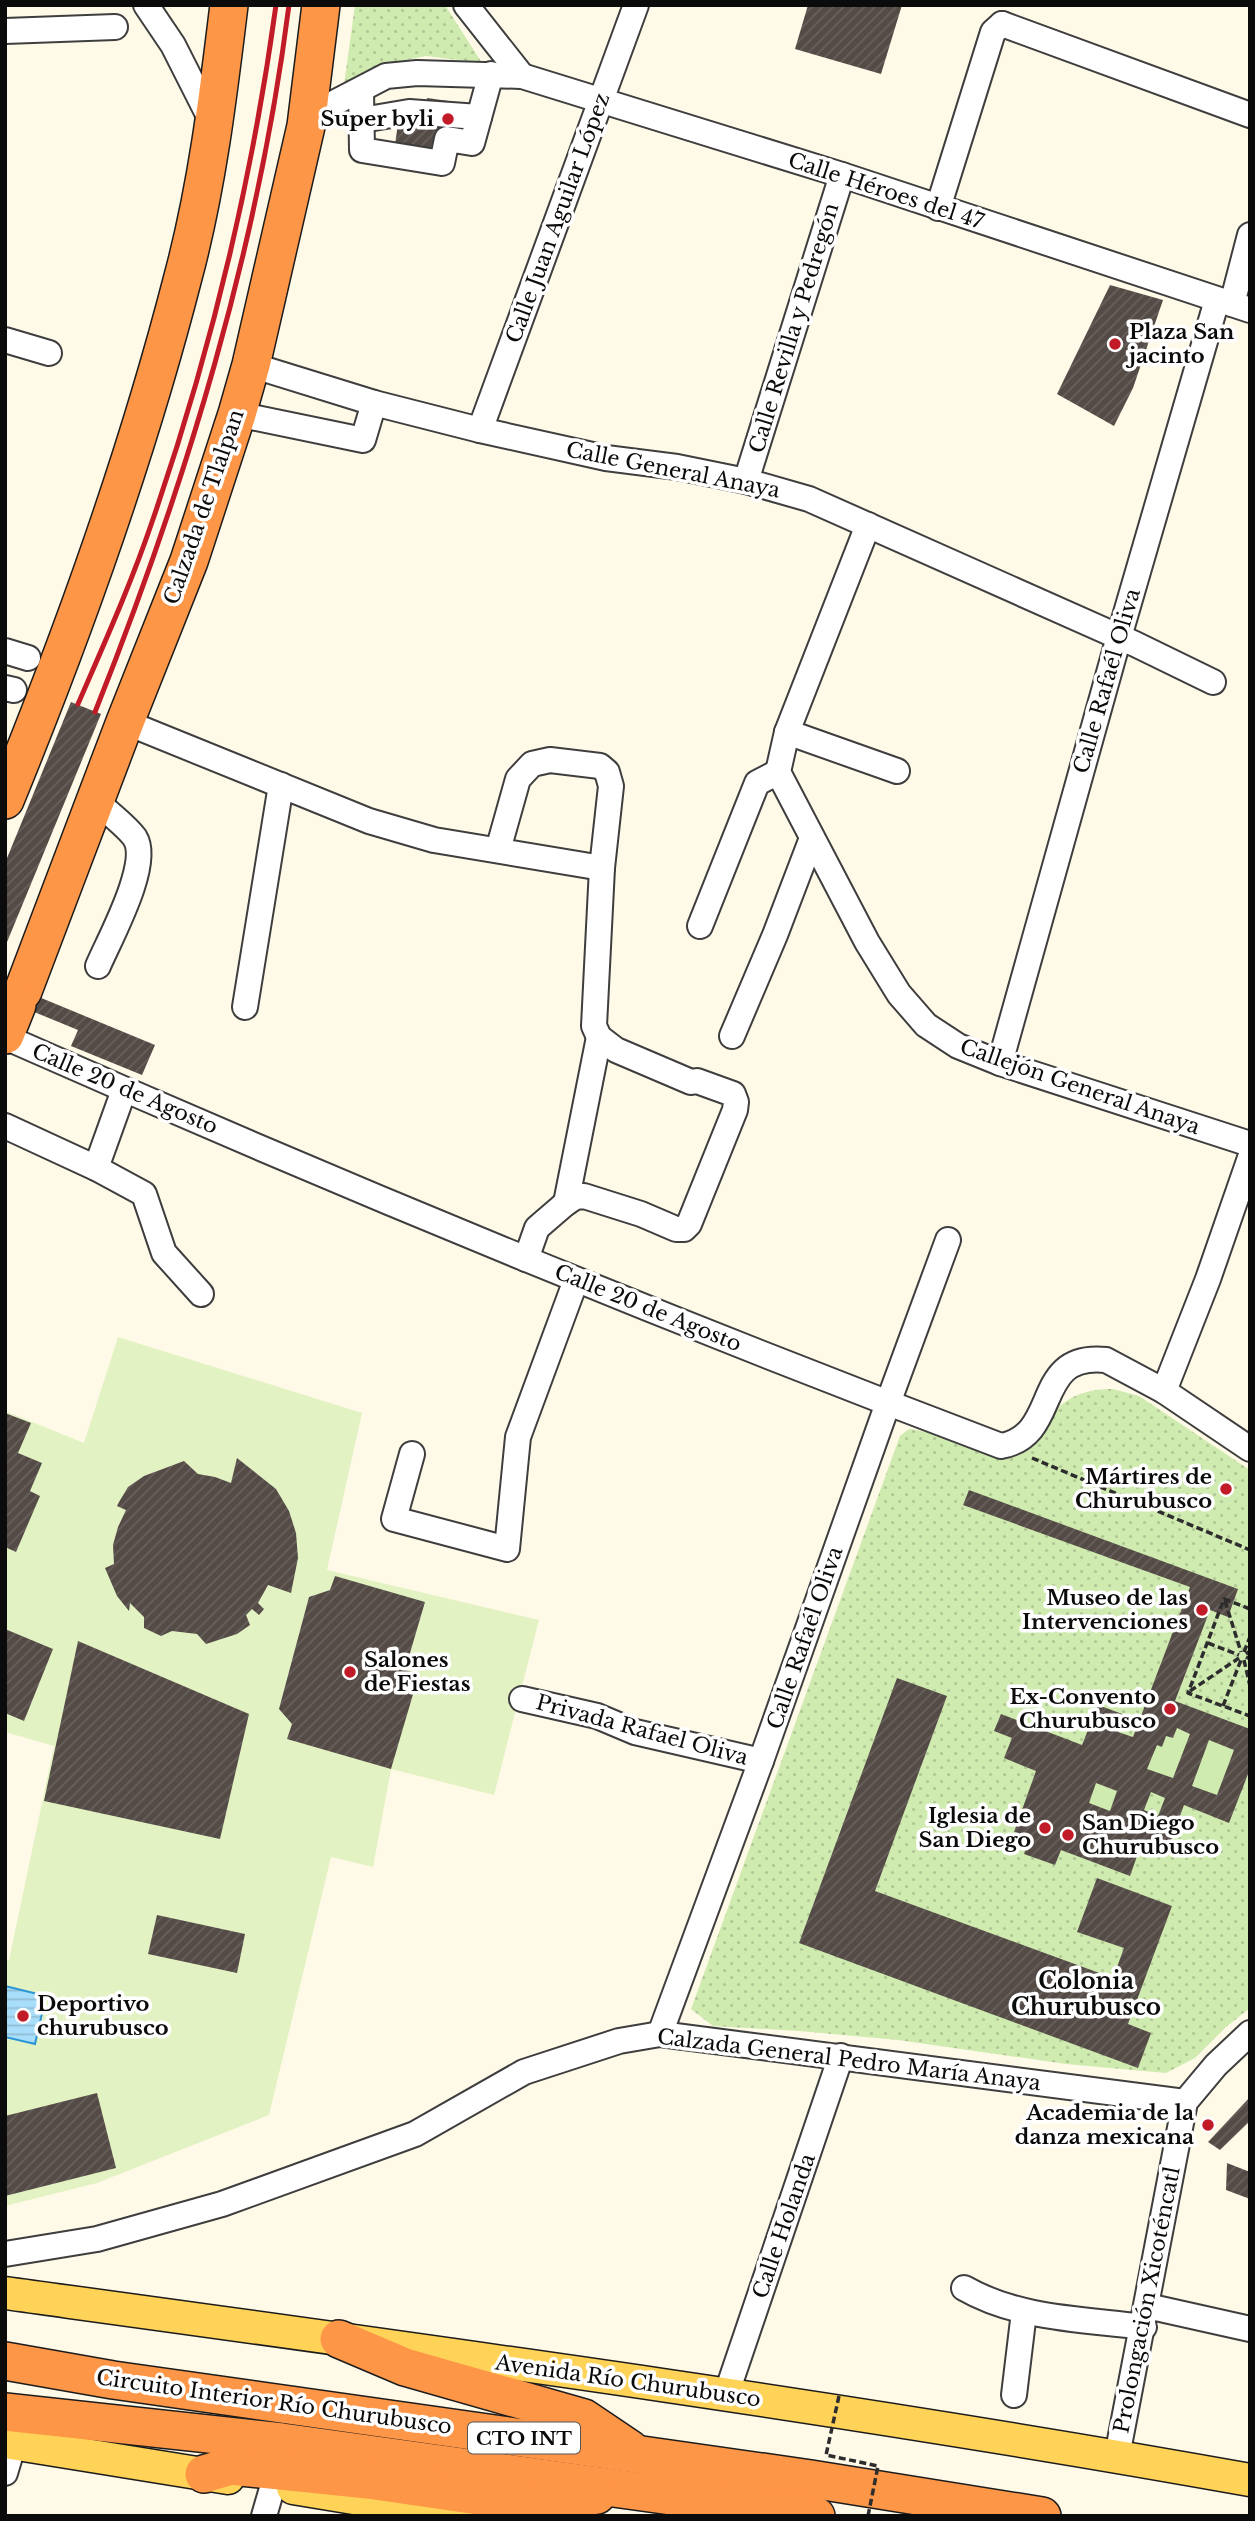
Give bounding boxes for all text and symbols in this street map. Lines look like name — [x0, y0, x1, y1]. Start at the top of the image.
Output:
street label: Calle Juan Aguilar López — [501, 89, 615, 347]
place label: Super byli — [321, 106, 434, 132]
marker: Super byli — [440, 111, 456, 127]
street label: Calle Héroes del 47 — [785, 147, 988, 235]
street label: Calle Revilla y Pedregón — [744, 200, 844, 456]
place label: Plaza San jacinto — [1125, 319, 1234, 369]
marker: Plaza San jacinto — [1107, 336, 1123, 352]
street label: Calzada de Tlalpan — [158, 406, 250, 608]
street label: Calle General Anaya — [564, 437, 783, 504]
street label: Calle Rafaél Oliva — [1068, 585, 1146, 777]
street label: Callejón General Anaya — [957, 1034, 1204, 1140]
street label: Calle 20 de Agosto — [28, 1038, 222, 1140]
street label: Calle 20 de Agosto — [551, 1259, 745, 1357]
place label: Mártires de Churubusco — [1075, 1464, 1212, 1514]
marker: Mártires de Churubusco — [1218, 1481, 1234, 1497]
street label: Calle Rafaél Oliva — [762, 1543, 849, 1733]
place label: Museo de las Intervenciones — [1022, 1585, 1188, 1635]
marker: Museo de las Intervenciones — [1194, 1602, 1210, 1618]
place label: Salones de Fiestas — [364, 1647, 471, 1697]
marker: Salones de Fiestas — [342, 1664, 358, 1680]
place label: Ex-Convento Churubusco — [1010, 1684, 1156, 1734]
street label: Privada Rafael Oliva — [533, 1689, 751, 1771]
marker: Ex-Convento Churubusco — [1162, 1701, 1178, 1717]
place label: Iglesia de San Diego — [918, 1803, 1031, 1853]
place label: San Diego Churubusco — [1082, 1810, 1219, 1860]
marker: Iglesia de San Diego — [1037, 1820, 1053, 1836]
marker: San Diego Churubusco — [1060, 1827, 1076, 1843]
district label: Colonia Churubusco — [1011, 1967, 1161, 2021]
place label: Deportivo churubusco — [37, 1991, 169, 2041]
marker: Deportivo churubusco — [15, 2008, 31, 2024]
street label: Calzada General Pedro María Anaya — [656, 2024, 1043, 2096]
place label: Academia de la danza mexicana — [1015, 2100, 1194, 2150]
marker: Academia de la danza mexicana — [1200, 2117, 1216, 2133]
street label: Calle Holanda — [747, 2150, 821, 2302]
street label: Prolongación Xicoténcatl — [1108, 2164, 1186, 2435]
street label: Avenida Río Churubusco — [493, 2349, 762, 2413]
street label: Circuito Interior Río Churubusco — [95, 2364, 453, 2440]
road number: CTO INT — [468, 2422, 580, 2454]

